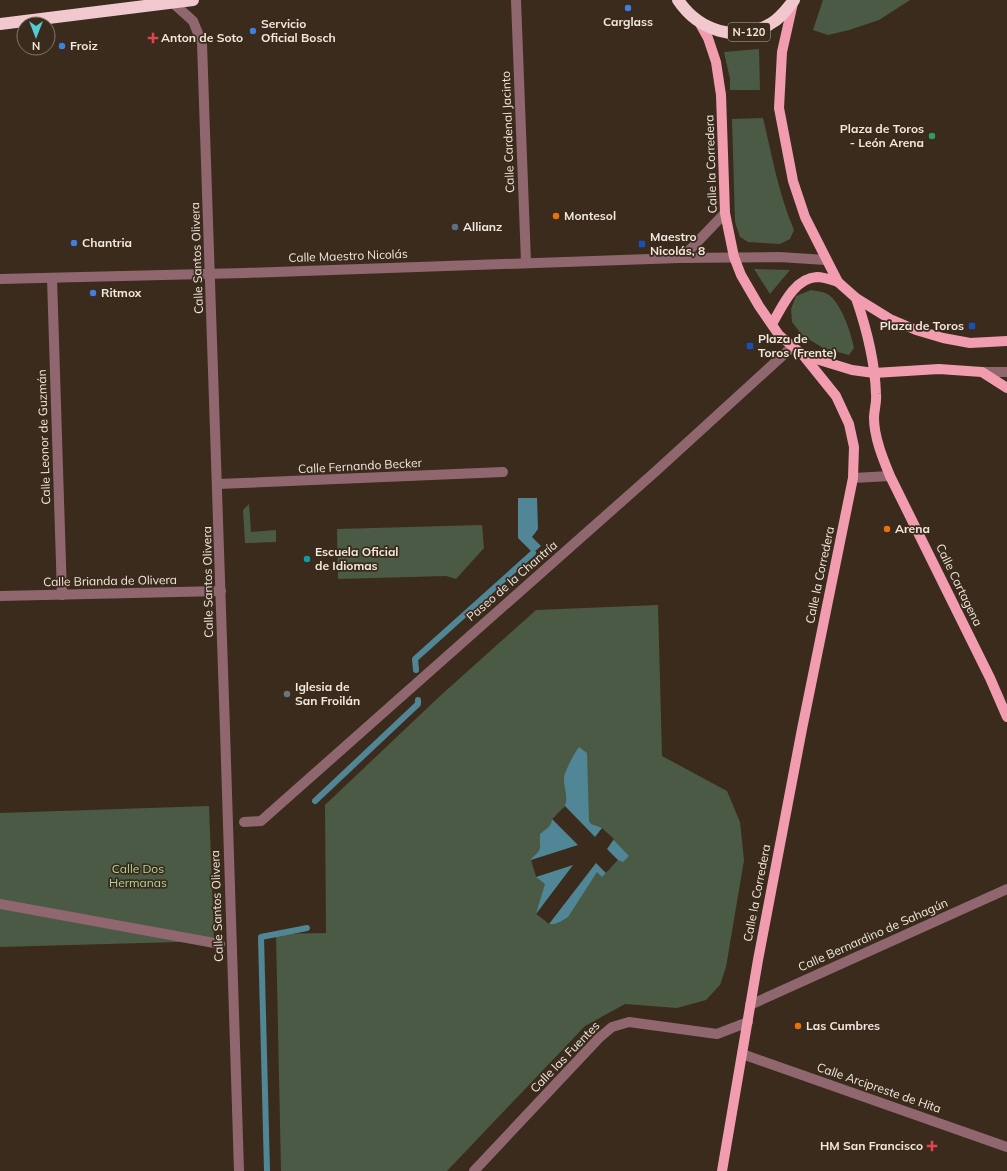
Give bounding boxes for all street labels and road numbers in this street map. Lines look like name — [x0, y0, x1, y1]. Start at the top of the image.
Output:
road number: N-120 — [728, 23, 770, 41]
street label: Calle Cardenal Jacinto — [498, 71, 517, 193]
street label: Calle la Corredera — [701, 114, 720, 214]
street label: Calle Santos Olivera — [187, 202, 206, 314]
street label: Calle Maestro Nicolás — [288, 246, 408, 265]
street label: Calle Leonor de Guzmán — [34, 369, 53, 505]
street label: Calle Fernando Becker — [298, 455, 423, 476]
street label: Calle la Corredera — [802, 525, 837, 625]
street label: Calle Santos Olivera — [199, 526, 216, 638]
street label: Paseo de la Chantría — [463, 537, 560, 624]
street label: Calle Cartagena — [933, 541, 986, 628]
street label: Calle Brianda de Olivera — [43, 572, 177, 589]
street label: Calle la Corredera — [740, 843, 773, 943]
street label: Calle Santos Olivera — [207, 850, 226, 962]
street label: Calle Bernardino de Sahagún — [796, 895, 950, 974]
street label: Calle las Fuentes — [527, 1018, 603, 1095]
street label: Calle Arcipreste de Hita — [815, 1059, 943, 1116]

